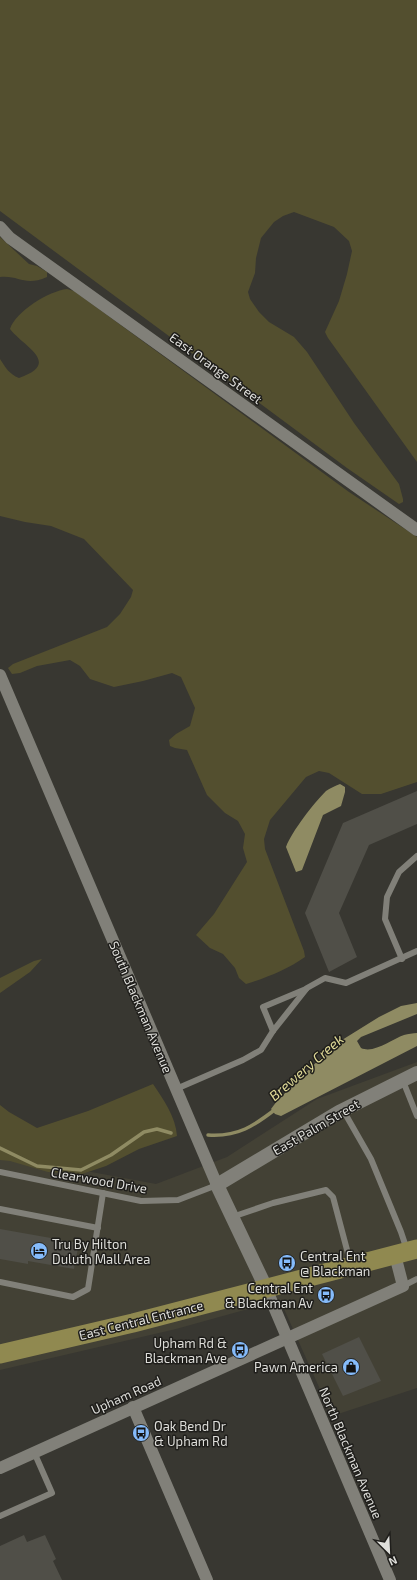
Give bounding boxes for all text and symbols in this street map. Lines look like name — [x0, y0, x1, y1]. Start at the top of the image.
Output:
street label: East Orange Street — [167, 329, 266, 407]
street label: South Blackman Avenue — [106, 939, 176, 1075]
water label: Brewery Creek — [265, 1030, 347, 1104]
street label: East Palm Street — [270, 1096, 362, 1158]
street label: Clearwood Drive — [50, 1164, 148, 1196]
place label: Tru By Hilton Duluth Mall Area — [52, 1236, 151, 1267]
hotel icon: Tru By Hilton Duluth Mall Area — [29, 1241, 49, 1261]
place label: Central Ent @ Blackman — [300, 1248, 370, 1279]
bus stop icon: Central Ent @ Blackman — [277, 1253, 297, 1273]
place label: Central Ent & Blackman Av — [225, 1280, 313, 1311]
bus stop icon: Central Ent & Blackman Av — [316, 1285, 336, 1305]
street label: East Central Entrance — [77, 1297, 205, 1343]
place label: Upham Rd & Blackman Ave — [145, 1335, 227, 1366]
bus stop icon: Upham Rd & Blackman Ave — [230, 1340, 250, 1360]
shop icon: Pawn America — [341, 1357, 361, 1377]
place label: Pawn America — [254, 1359, 338, 1375]
street label: Upham Road — [88, 1372, 164, 1418]
street label: North Blackman Avenue — [316, 1385, 386, 1521]
place label: Oak Bend Dr & Upham Rd — [154, 1418, 228, 1449]
bus stop icon: Oak Bend Dr & Upham Rd — [131, 1423, 151, 1443]
north arrow — [369, 1532, 409, 1572]
text: N — [387, 1554, 400, 1569]

